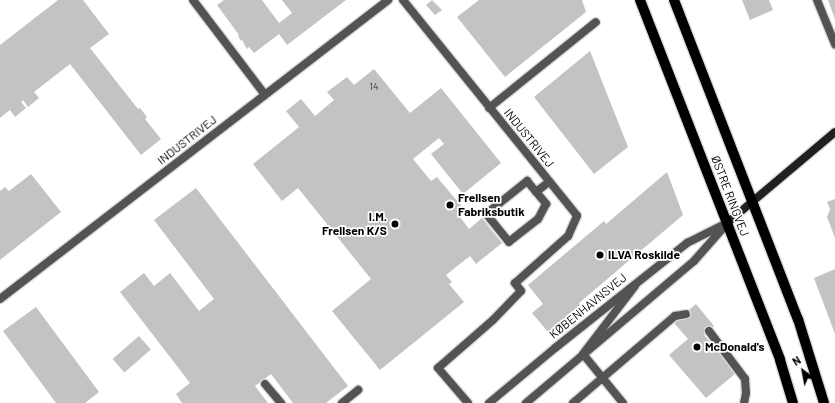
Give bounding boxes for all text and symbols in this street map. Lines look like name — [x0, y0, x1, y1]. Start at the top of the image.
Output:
house number: 14 — [369, 81, 379, 93]
street label: INDUSTRIVEJ — [501, 106, 557, 170]
street label: INDUSTRIVEJ — [154, 112, 220, 168]
street label: ØSTRE RINGVEJ — [708, 154, 752, 238]
place label: Frellsen Fabriksbutik — [458, 191, 525, 219]
marker: Frellsen Fabriksbutik — [445, 200, 455, 210]
place label: I.M. Frellsen K/S — [322, 210, 387, 238]
marker: I.M. Frellsen K/S — [390, 219, 400, 229]
place label: ILVA Roskilde — [608, 248, 680, 262]
marker: ILVA Roskilde — [595, 250, 605, 260]
street label: KØBENHAVNSVEJ — [546, 270, 630, 342]
place label: McDonald's — [705, 340, 765, 354]
marker: McDonald's — [692, 342, 702, 352]
north arrow — [783, 351, 823, 391]
text: N — [790, 353, 803, 368]

